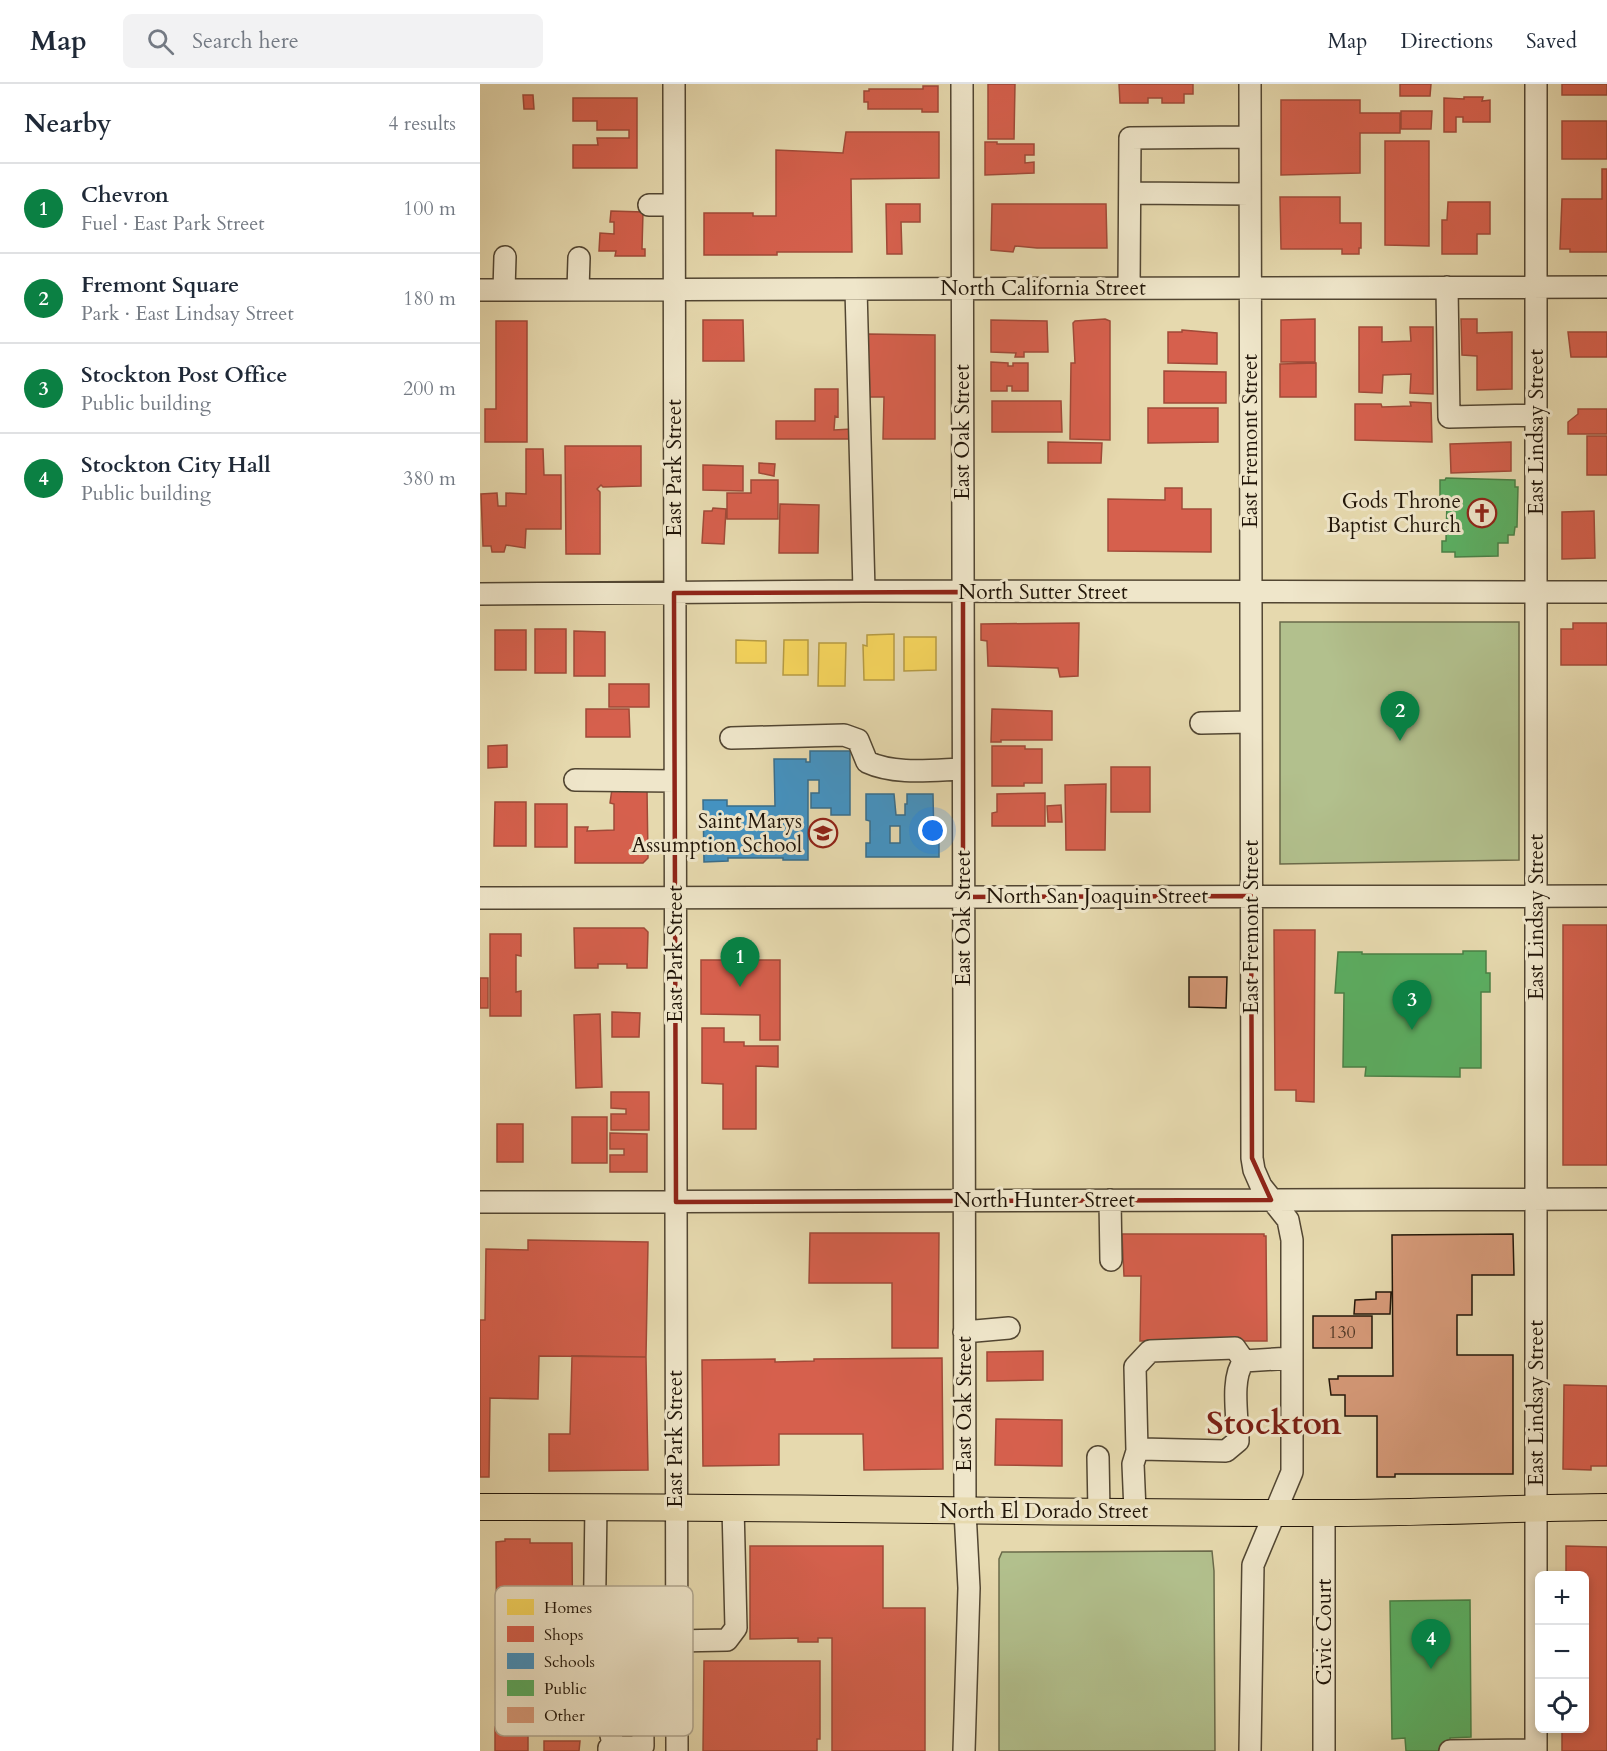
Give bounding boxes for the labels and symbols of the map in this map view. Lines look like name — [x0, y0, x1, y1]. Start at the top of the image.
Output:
street label: North California Street — [940, 274, 1146, 303]
street label: East Lindsay Street — [1522, 348, 1551, 515]
street label: East Fremont Street — [1236, 353, 1265, 528]
street label: East Oak Street — [948, 364, 977, 500]
street label: East Park Street — [660, 399, 689, 537]
place label: Gods Throne Baptist Church — [1327, 487, 1461, 540]
church icon: Gods Throne Baptist Church — [1466, 497, 1498, 529]
street label: North Sutter Street — [958, 578, 1128, 607]
pin: 2 — [1380, 692, 1420, 741]
place label: Saint Marys Assumption School — [631, 807, 802, 860]
your location — [918, 816, 947, 845]
school or university icon: Saint Marys Assumption School — [807, 817, 839, 849]
street label: East Lindsay Street — [1522, 833, 1551, 1000]
street label: East Fremont Street — [1237, 839, 1266, 1014]
street label: East Oak Street — [949, 850, 978, 986]
street label: North San Joaquin Street — [986, 882, 1208, 911]
street label: East Park Street — [661, 885, 690, 1023]
pin: 1 — [720, 938, 760, 987]
pin: 3 — [1392, 980, 1432, 1030]
street label: North Hunter Street — [953, 1186, 1135, 1215]
street label: East Lindsay Street — [1522, 1319, 1551, 1486]
house number: 130 — [1328, 1320, 1356, 1345]
street label: East Oak Street — [950, 1336, 979, 1472]
street label: East Park Street — [661, 1370, 690, 1508]
district label: Stockton — [1206, 1401, 1342, 1446]
street label: North El Dorado Street — [940, 1497, 1149, 1526]
street label: Civic Court — [1310, 1578, 1339, 1685]
legend — [495, 1586, 693, 1736]
text: Homes — [544, 1597, 592, 1619]
pin: 4 — [1412, 1620, 1450, 1669]
text: Shops — [544, 1624, 583, 1646]
text: Schools — [544, 1651, 595, 1673]
text: Public — [544, 1678, 587, 1700]
text: Other — [544, 1705, 585, 1727]

